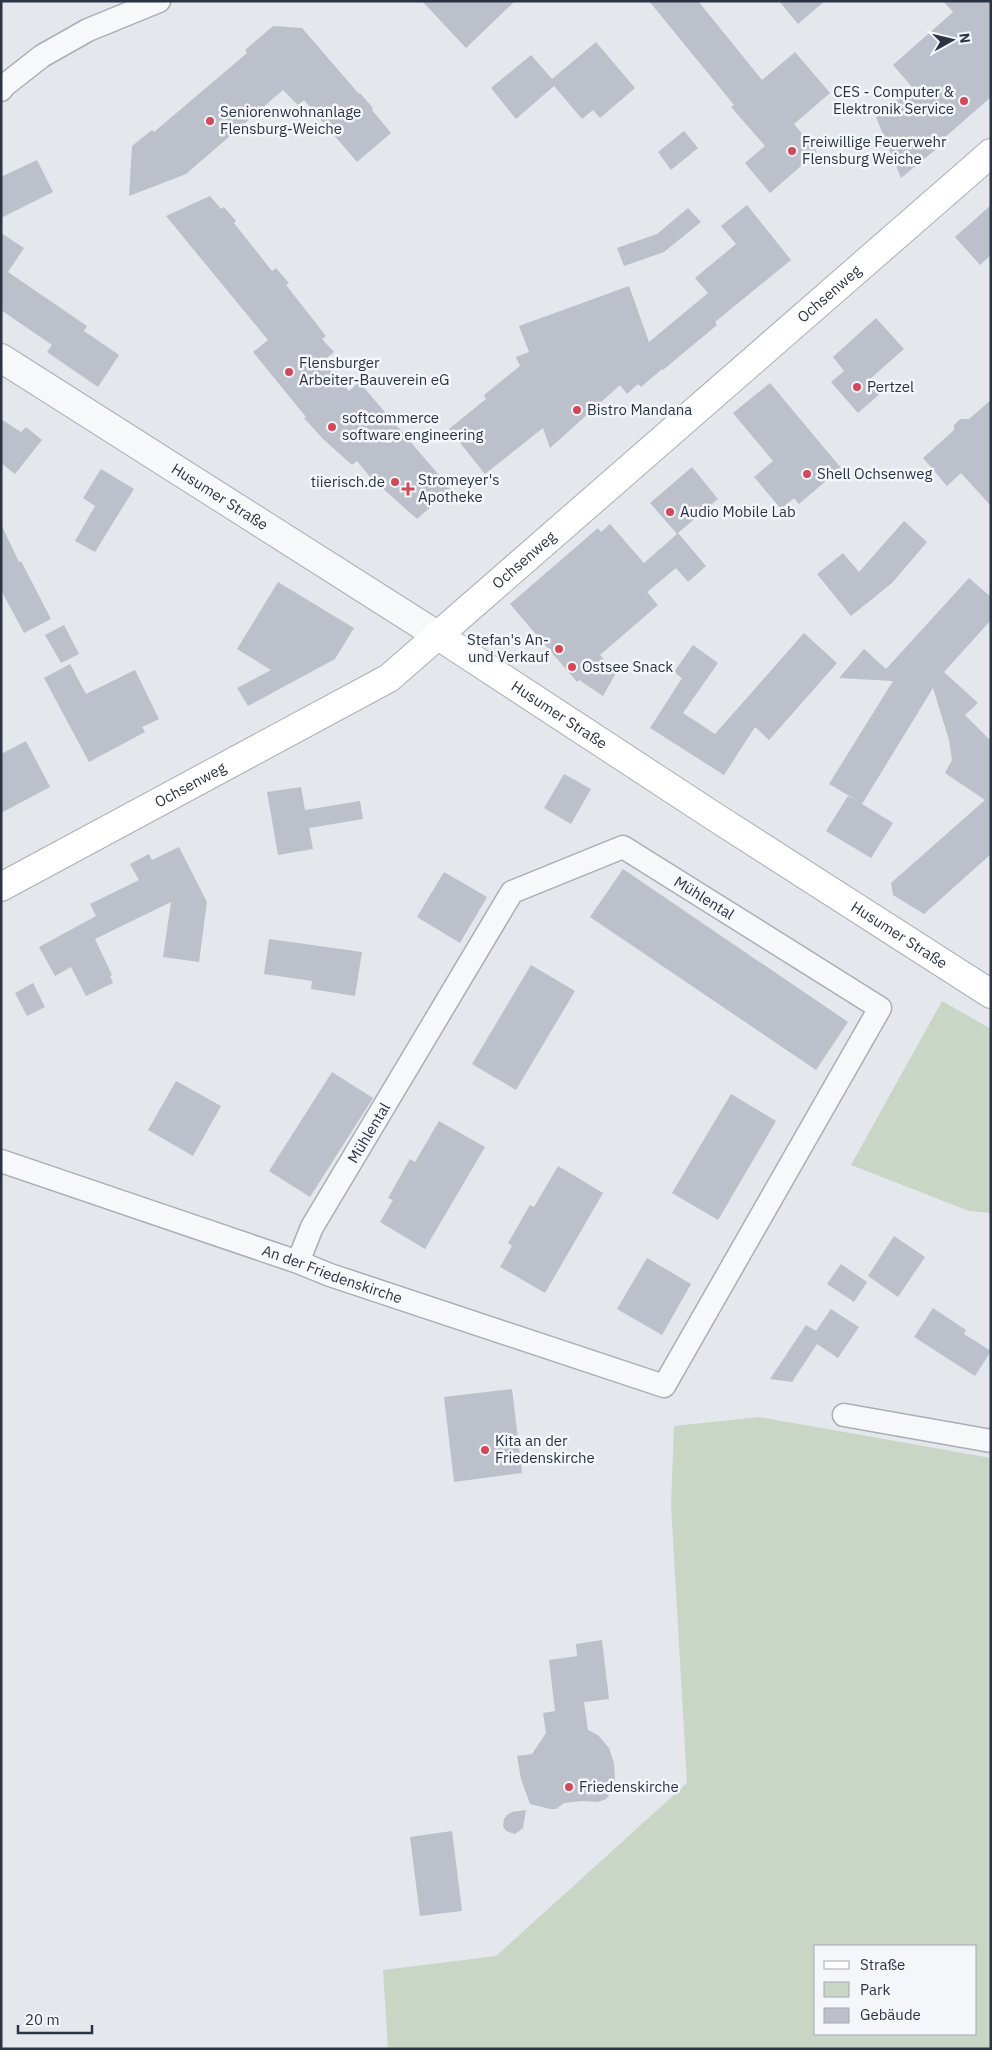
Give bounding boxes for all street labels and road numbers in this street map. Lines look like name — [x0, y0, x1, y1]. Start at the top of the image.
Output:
street label: Ochsenweg — [793, 261, 865, 326]
street label: Husumer Straße — [168, 459, 272, 534]
street label: Ochsenweg — [488, 527, 560, 593]
street label: Husumer Straße — [508, 676, 611, 753]
street label: Ochsenweg — [151, 758, 229, 812]
street label: Mühlental — [671, 872, 738, 923]
street label: Husumer Straße — [848, 897, 951, 973]
street label: Mühlental — [343, 1099, 394, 1167]
street label: An der Friedenskirche — [260, 1240, 405, 1307]

